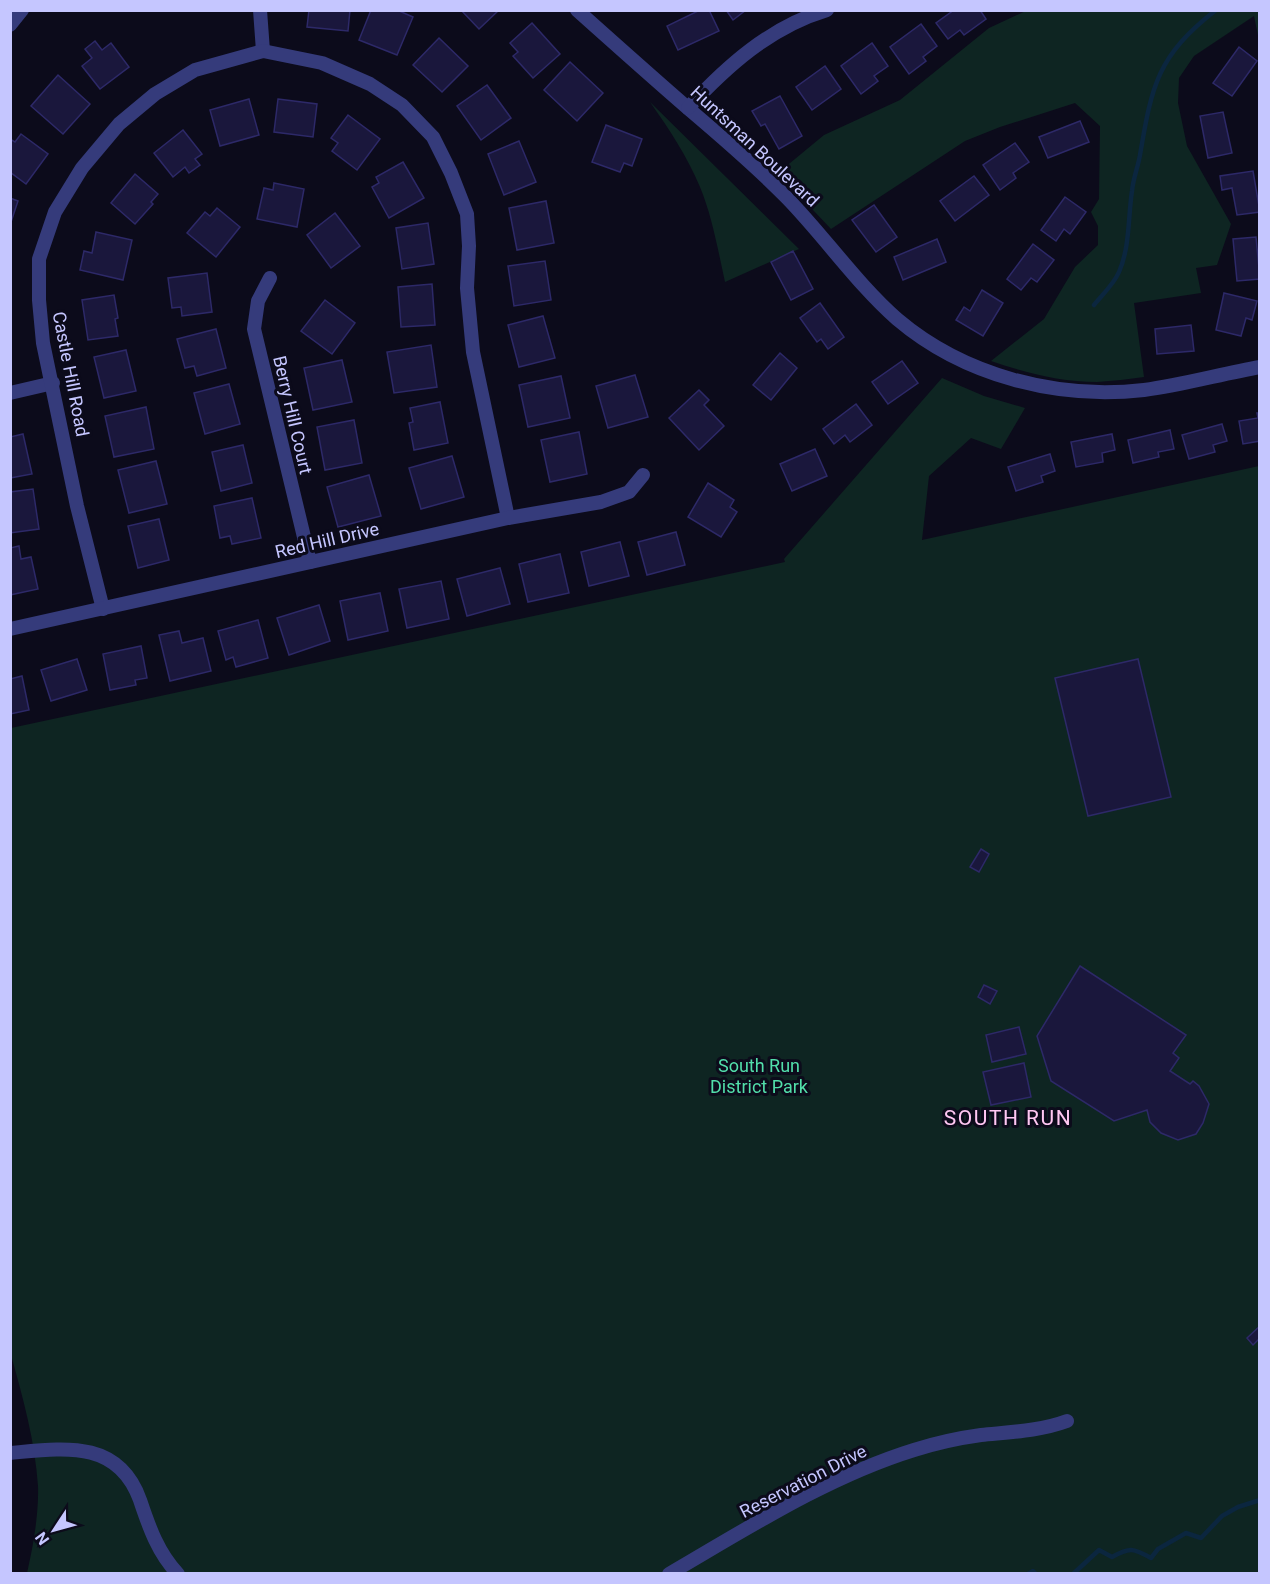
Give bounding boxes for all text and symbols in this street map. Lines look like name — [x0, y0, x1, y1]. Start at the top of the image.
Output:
street label: Huntsman Boulevard — [687, 81, 823, 211]
street label: Castle Hill Road — [49, 310, 93, 438]
street label: Berry Hill Court — [269, 354, 317, 476]
street label: Red Hill Drive — [273, 518, 381, 562]
park label: South Run District Park — [710, 1055, 809, 1097]
district label: SOUTH RUN — [944, 1106, 1072, 1130]
street label: Reservation Drive — [736, 1440, 870, 1522]
north arrow — [24, 1500, 84, 1560]
text: N — [31, 1528, 53, 1549]

